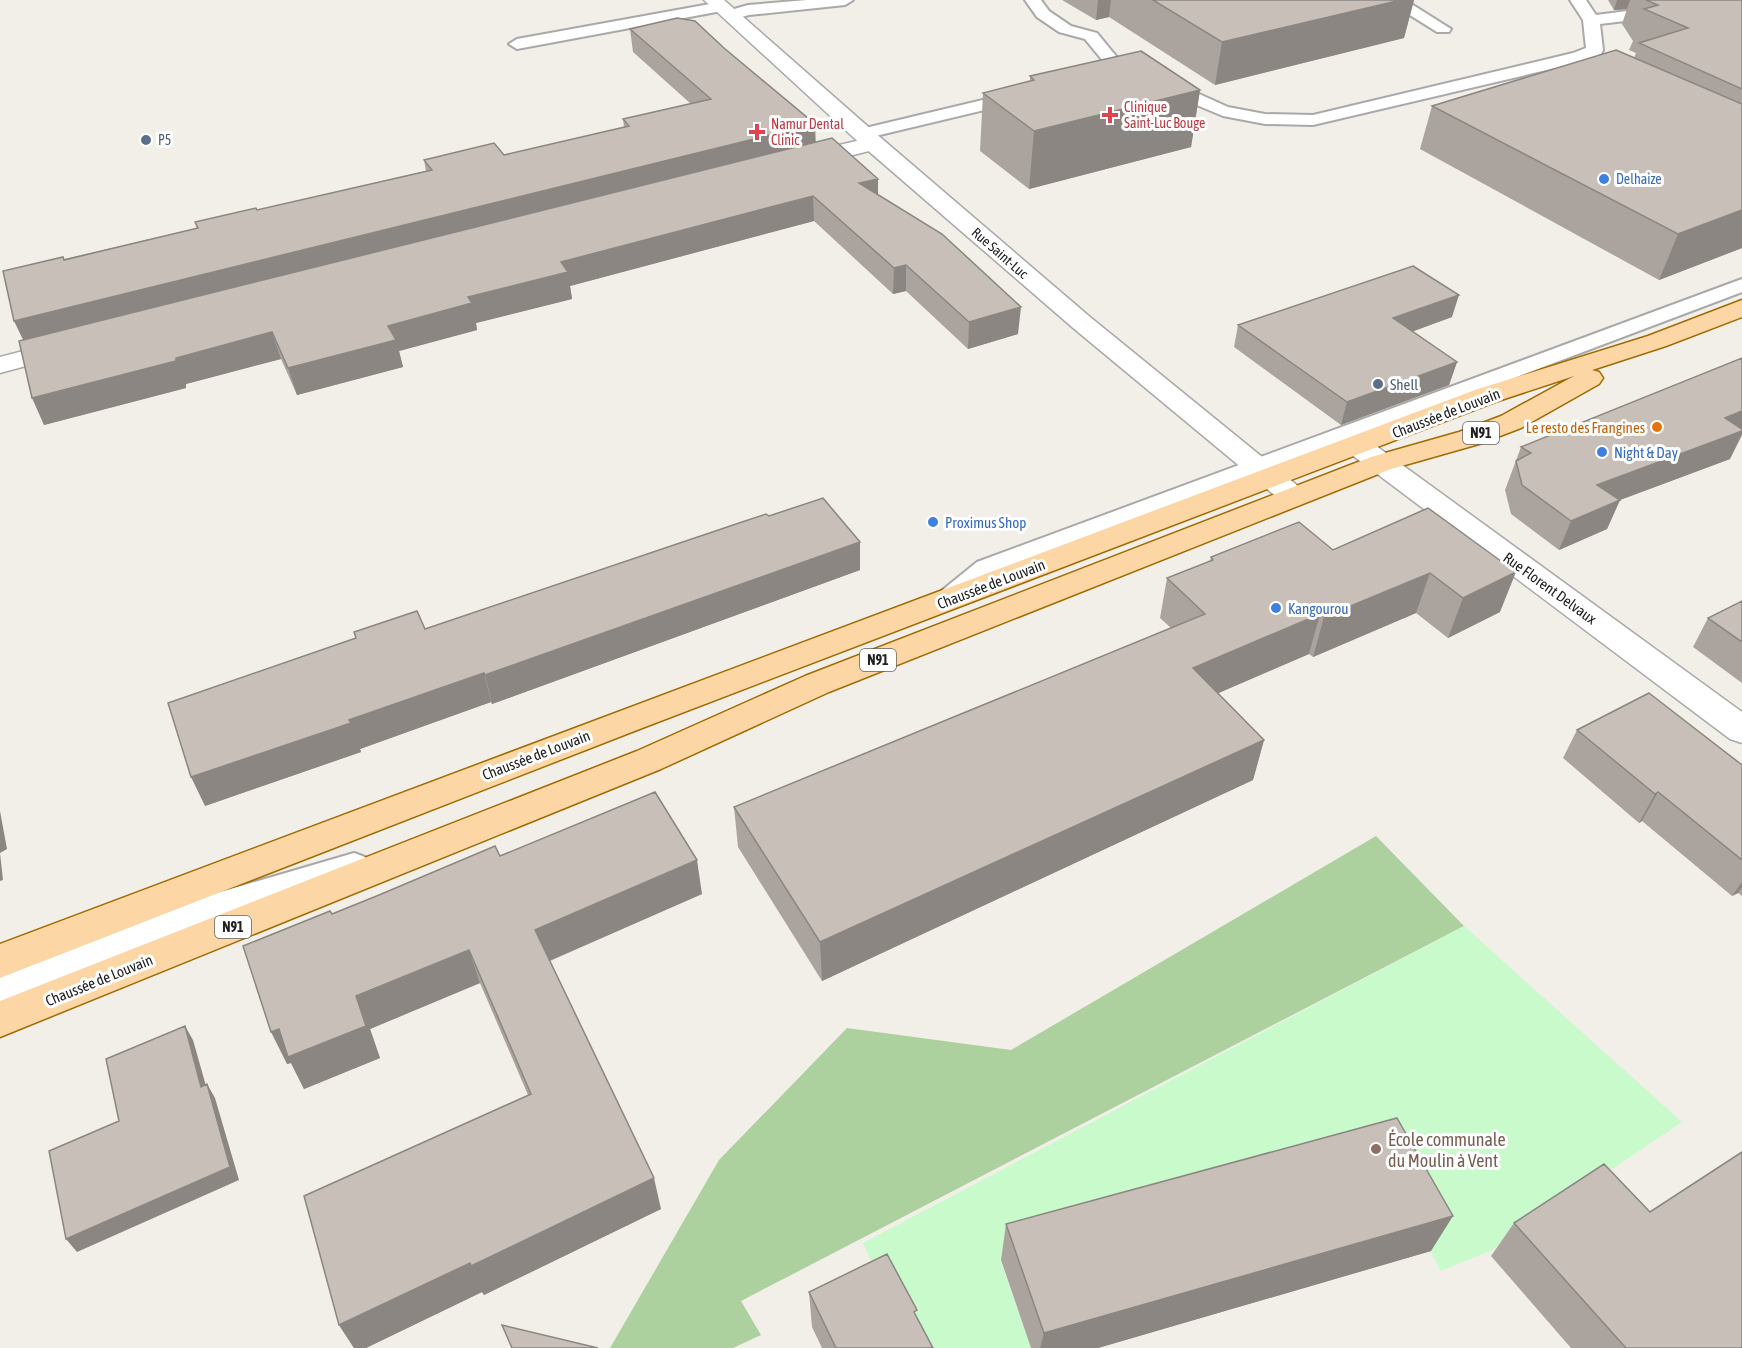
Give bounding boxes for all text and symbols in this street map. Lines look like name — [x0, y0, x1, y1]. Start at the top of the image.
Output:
place label: Clinique Saint-Luc Bouge — [1124, 99, 1205, 131]
marker: Clinique Saint-Luc Bouge — [1101, 106, 1119, 124]
place label: Namur Dental Clinic — [771, 116, 844, 148]
marker: Namur Dental Clinic — [748, 123, 766, 141]
place label: P5 — [158, 132, 171, 148]
marker: P5 — [139, 133, 153, 147]
place label: Delhaize — [1616, 171, 1662, 187]
marker: Delhaize — [1597, 172, 1611, 186]
street label: Rue Saint-Luc — [969, 224, 1032, 282]
place label: Shell — [1390, 376, 1418, 393]
marker: Shell — [1371, 377, 1385, 391]
street label: Chaussée de Louvain — [1390, 385, 1502, 441]
place label: Le resto des Frangines — [1526, 419, 1645, 436]
marker: Le resto des Frangines — [1650, 420, 1664, 434]
road number: N91 — [1463, 422, 1499, 444]
place label: Night & Day — [1614, 444, 1678, 461]
marker: Night & Day — [1595, 445, 1609, 459]
place label: Proximus Shop — [945, 514, 1026, 531]
marker: Proximus Shop — [926, 515, 940, 529]
street label: Rue Florent Delvaux — [1500, 549, 1600, 627]
street label: Chaussée de Louvain — [935, 556, 1047, 612]
place label: Kangourou — [1288, 600, 1348, 617]
marker: Kangourou — [1269, 601, 1283, 615]
road number: N91 — [860, 649, 896, 671]
street label: Chaussée de Louvain — [480, 727, 592, 783]
road number: N91 — [215, 916, 251, 938]
street label: Chaussée de Louvain — [43, 951, 155, 1009]
place label: École communale du Moulin à Vent — [1388, 1129, 1506, 1171]
marker: École communale du Moulin à Vent — [1369, 1142, 1383, 1156]

